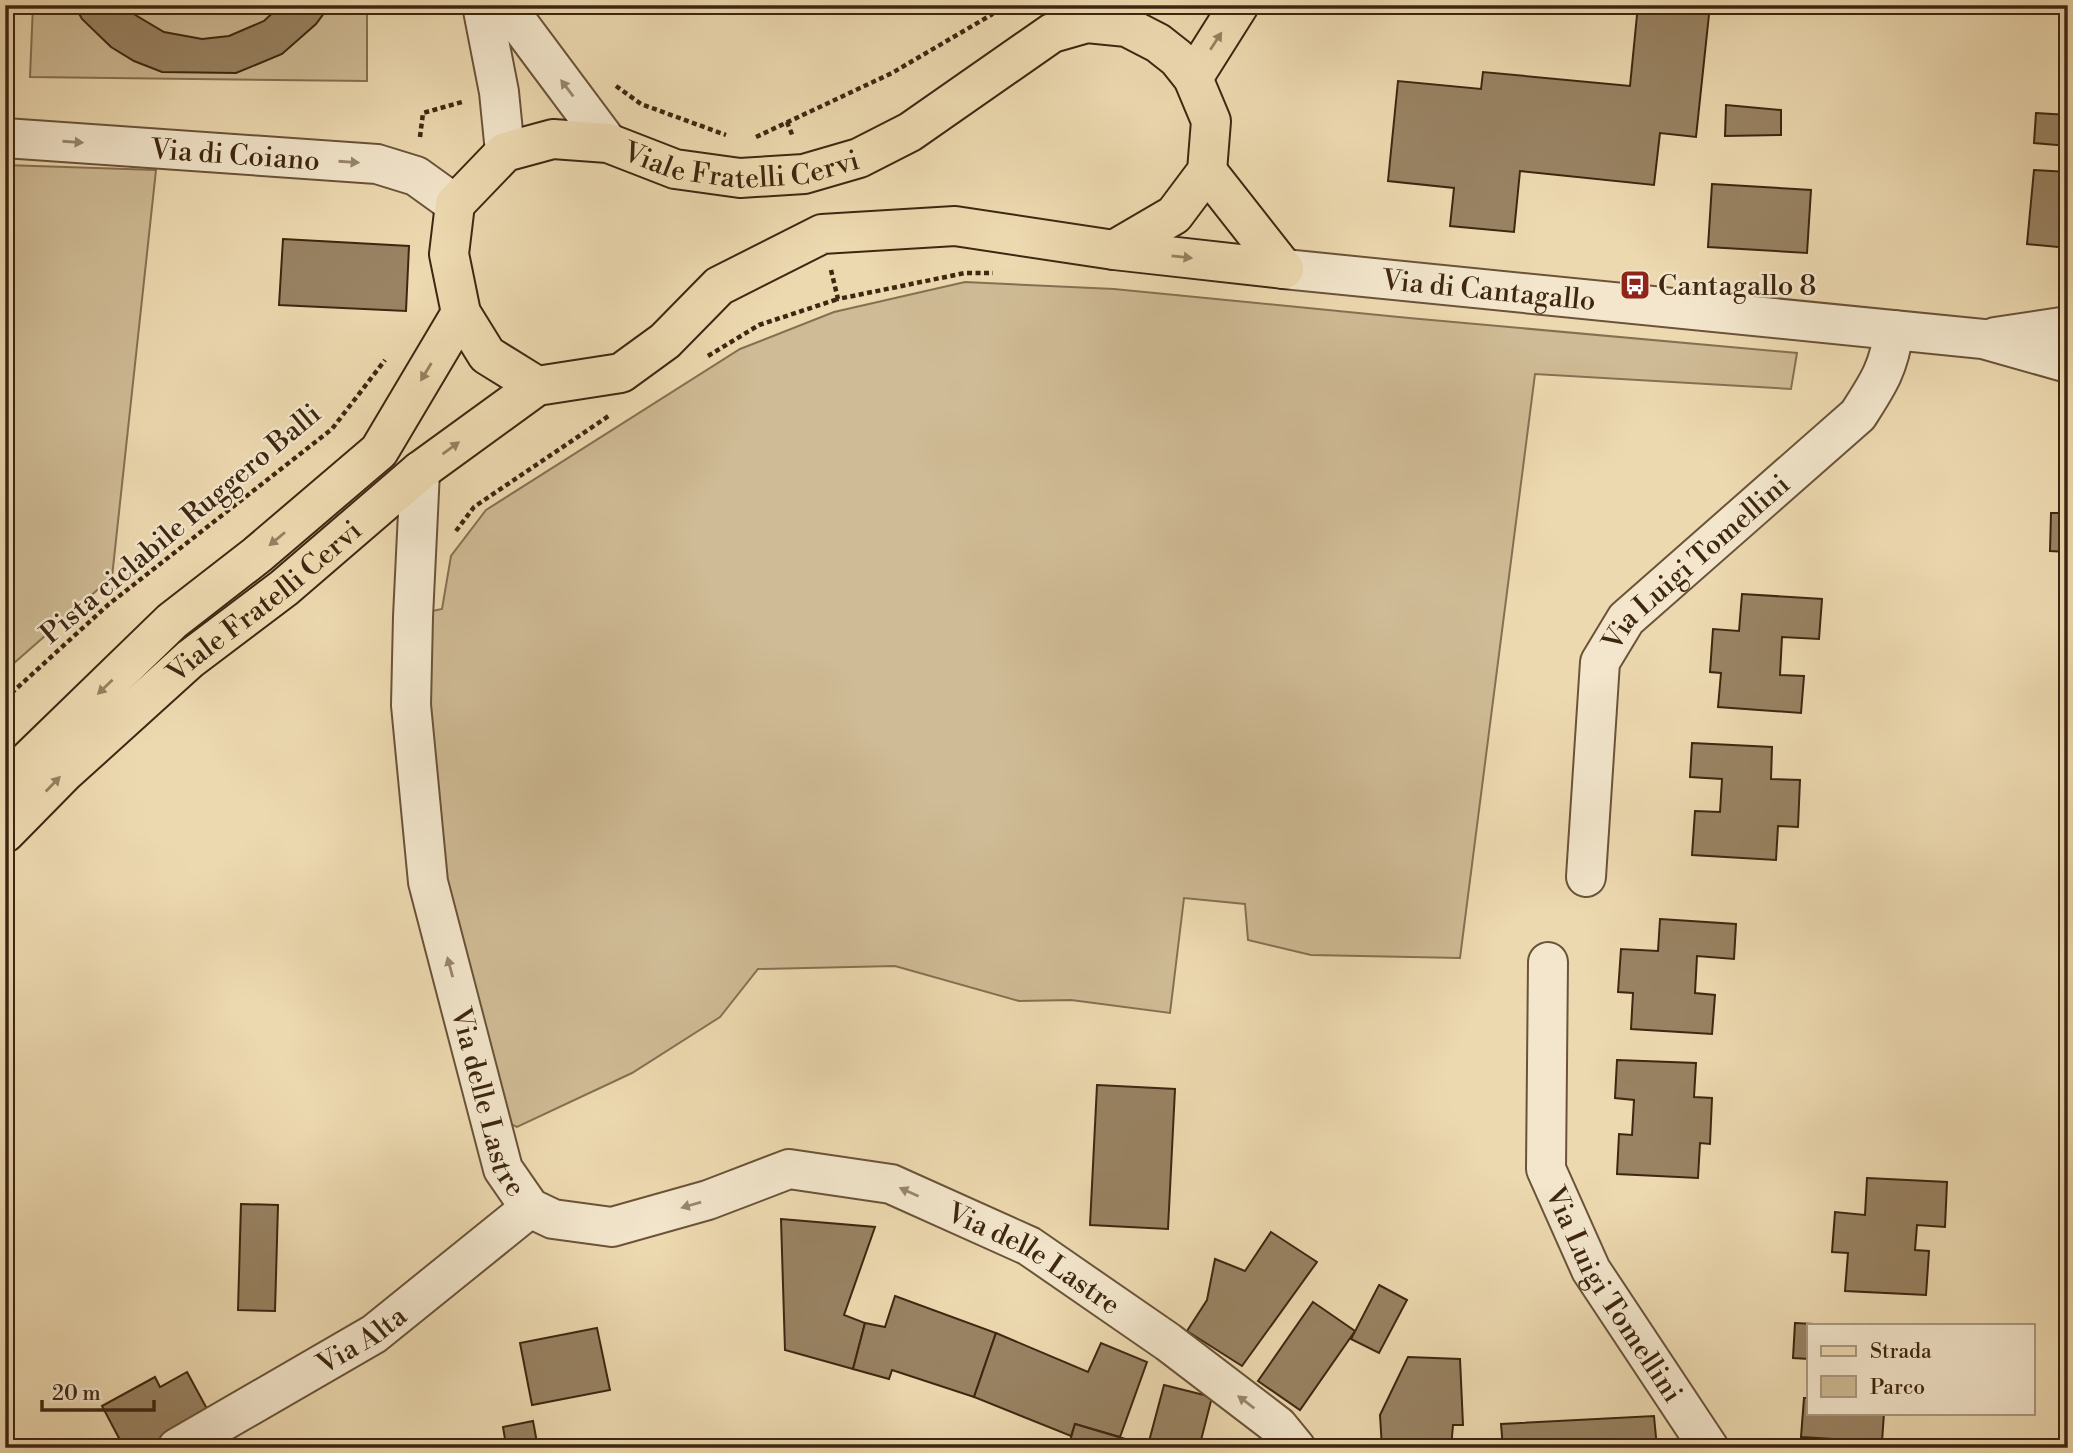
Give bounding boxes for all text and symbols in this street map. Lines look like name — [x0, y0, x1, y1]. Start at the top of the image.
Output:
one-way arrow — [1209, 32, 1222, 51]
one-way arrow — [561, 79, 575, 97]
street label: Via di Coiano — [149, 132, 321, 179]
street label: Viale Fratelli Cervi — [617, 134, 863, 197]
one-way arrow — [63, 137, 85, 148]
one-way arrow — [338, 157, 360, 168]
one-way arrow — [1171, 252, 1193, 263]
street label: Via di Cantagallo — [1379, 263, 1597, 319]
bus stop icon: Cantagallo 8 — [1618, 268, 1652, 302]
place label: Cantagallo 8 — [1658, 269, 1817, 304]
one-way arrow — [420, 362, 433, 381]
street label: Pista ciclabile Ruggero Balli — [34, 397, 328, 652]
one-way arrow — [442, 441, 460, 455]
street label: Via Luigi Tomellini — [1595, 467, 1797, 658]
street label: Viale Fratelli Cervi — [159, 513, 369, 691]
one-way arrow — [268, 531, 285, 546]
one-way arrow — [96, 679, 113, 696]
one-way arrow — [44, 776, 60, 793]
one-way arrow — [444, 956, 455, 978]
street label: Via delle Lastre — [442, 1003, 533, 1204]
street label: Via Luigi Tomellini — [1537, 1181, 1690, 1409]
one-way arrow — [899, 1186, 919, 1198]
street label: Via delle Lastre — [940, 1195, 1127, 1323]
one-way arrow — [680, 1200, 701, 1210]
street label: Via Alta — [310, 1298, 415, 1383]
legend — [1807, 1324, 2035, 1414]
text: Strada — [1870, 1339, 1932, 1365]
scale bar — [42, 1369, 154, 1413]
text: Parco — [1870, 1375, 1925, 1401]
text: 20 m — [52, 1381, 101, 1407]
one-way arrow — [1238, 1394, 1256, 1409]

